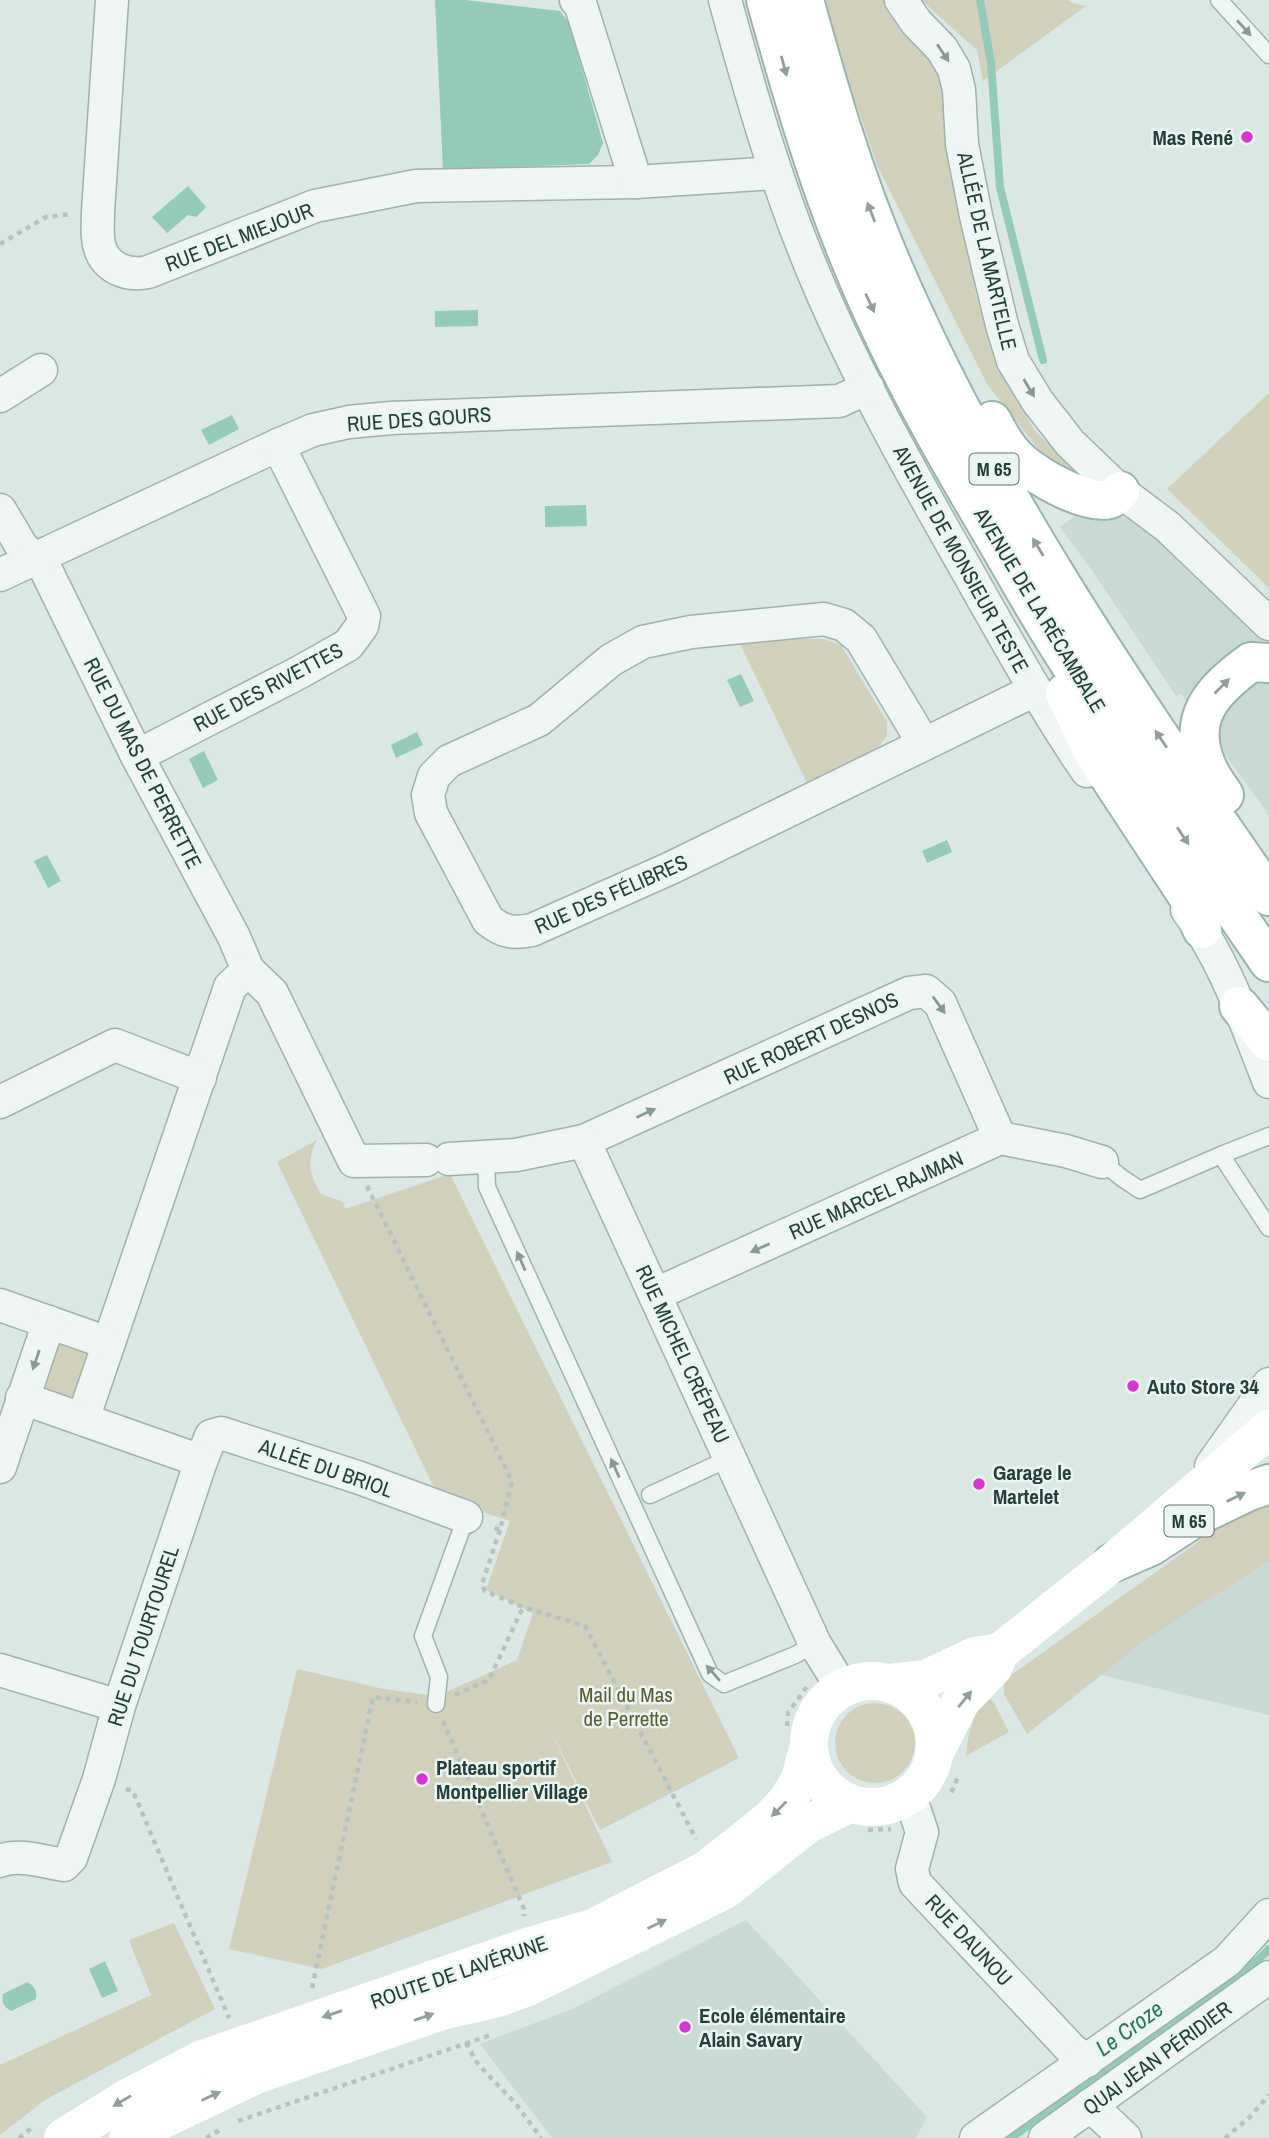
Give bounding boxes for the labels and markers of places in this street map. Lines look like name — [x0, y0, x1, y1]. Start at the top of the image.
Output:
place label: Mas René — [1153, 123, 1233, 152]
marker: Mas René — [1239, 129, 1255, 145]
place label: Auto Store 34 — [1147, 1372, 1259, 1401]
marker: Auto Store 34 — [1125, 1378, 1141, 1394]
place label: Garage le Martelet — [993, 1458, 1072, 1511]
marker: Garage le Martelet — [971, 1476, 987, 1492]
place label: Plateau sportif Montpellier Village — [436, 1753, 588, 1806]
marker: Plateau sportif Montpellier Village — [414, 1771, 430, 1787]
place label: Ecole élémentaire Alain Savary — [699, 2001, 845, 2054]
marker: Ecole élémentaire Alain Savary — [677, 2019, 693, 2035]

